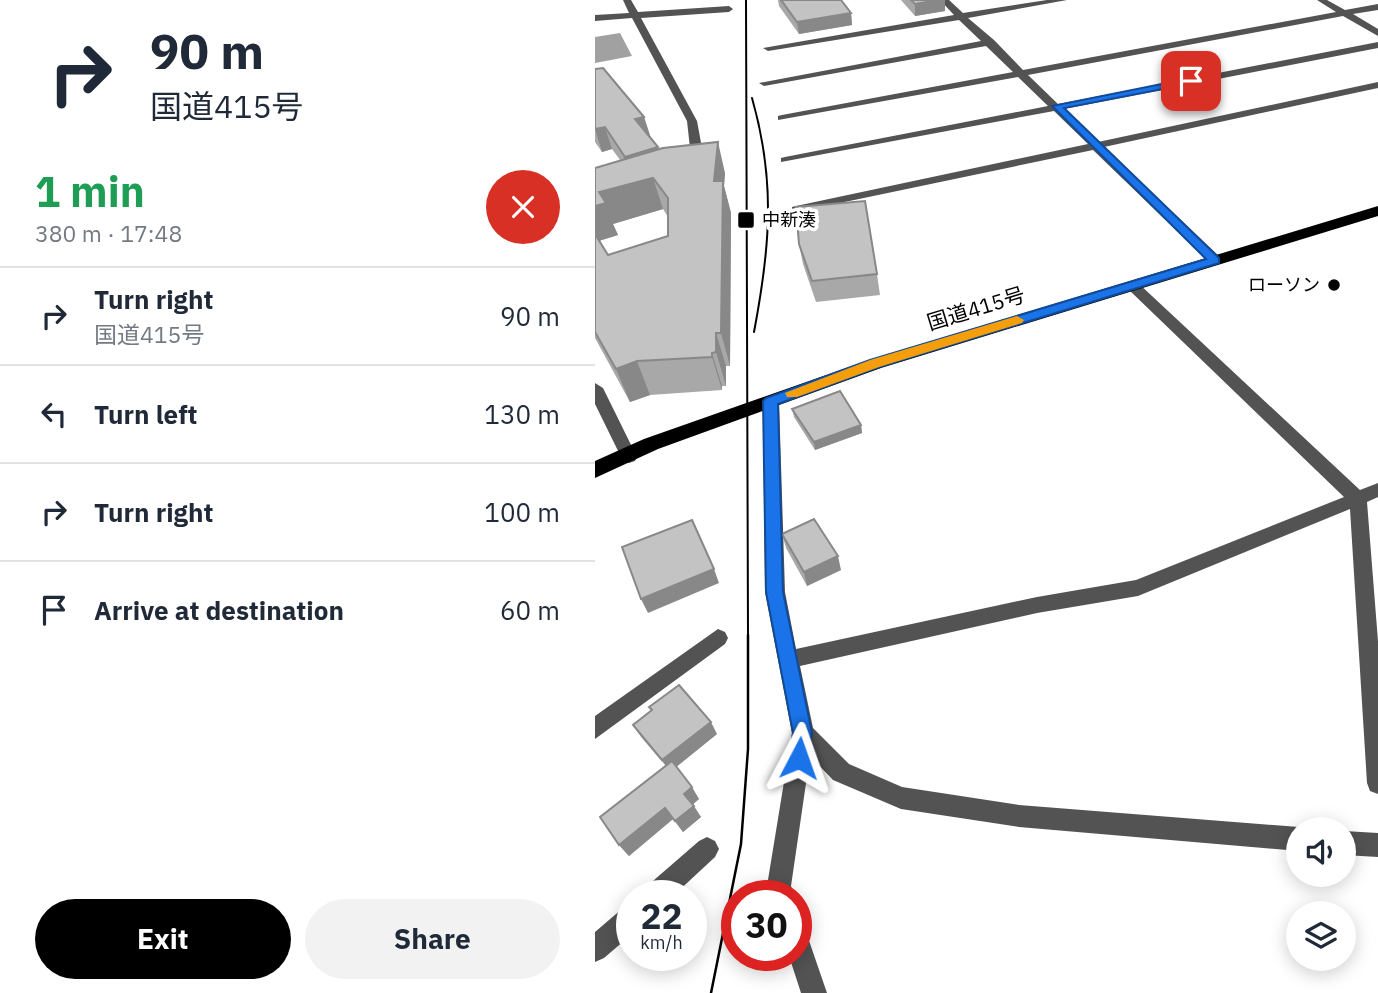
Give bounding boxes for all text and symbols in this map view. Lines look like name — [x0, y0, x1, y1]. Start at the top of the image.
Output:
text: 90 m — [150, 19, 264, 82]
icon: right — [35, 28, 126, 119]
pin — [1161, 51, 1221, 111]
icon: arrive — [1172, 62, 1210, 100]
text: 国道415号 — [150, 85, 304, 127]
text: 1 min — [35, 164, 145, 219]
button: close — [486, 170, 560, 244]
place label: 中新湊 — [762, 208, 816, 231]
marker: 中新湊 — [736, 210, 756, 230]
text: 380 m · 17:48 — [35, 218, 182, 248]
place label: ローソン — [1248, 273, 1320, 296]
marker: ローソン — [1326, 277, 1342, 293]
street label: 国道415号 — [923, 280, 1028, 336]
text: Turn right — [94, 282, 213, 316]
icon: right — [35, 297, 73, 335]
text: 90 m — [500, 299, 560, 333]
text: 国道415号 — [94, 319, 204, 349]
icon: left — [35, 395, 73, 433]
text: Turn left — [94, 397, 197, 431]
text: 130 m — [484, 397, 560, 431]
icon: right — [35, 493, 73, 531]
text: Turn right — [94, 495, 213, 529]
text: 100 m — [484, 495, 560, 529]
icon: arrive — [35, 591, 73, 629]
text: Arrive at destination — [94, 593, 344, 627]
text: 60 m — [500, 593, 560, 627]
position arrow — [762, 721, 836, 795]
map controls — [1286, 817, 1356, 971]
button: sound — [1286, 817, 1356, 887]
speed limit sign: 30 — [721, 880, 812, 971]
text: 22 — [640, 893, 683, 939]
button: Exit — [35, 899, 291, 979]
button: Share — [305, 899, 560, 979]
button: layers — [1286, 901, 1356, 971]
text: km/h — [640, 931, 683, 954]

